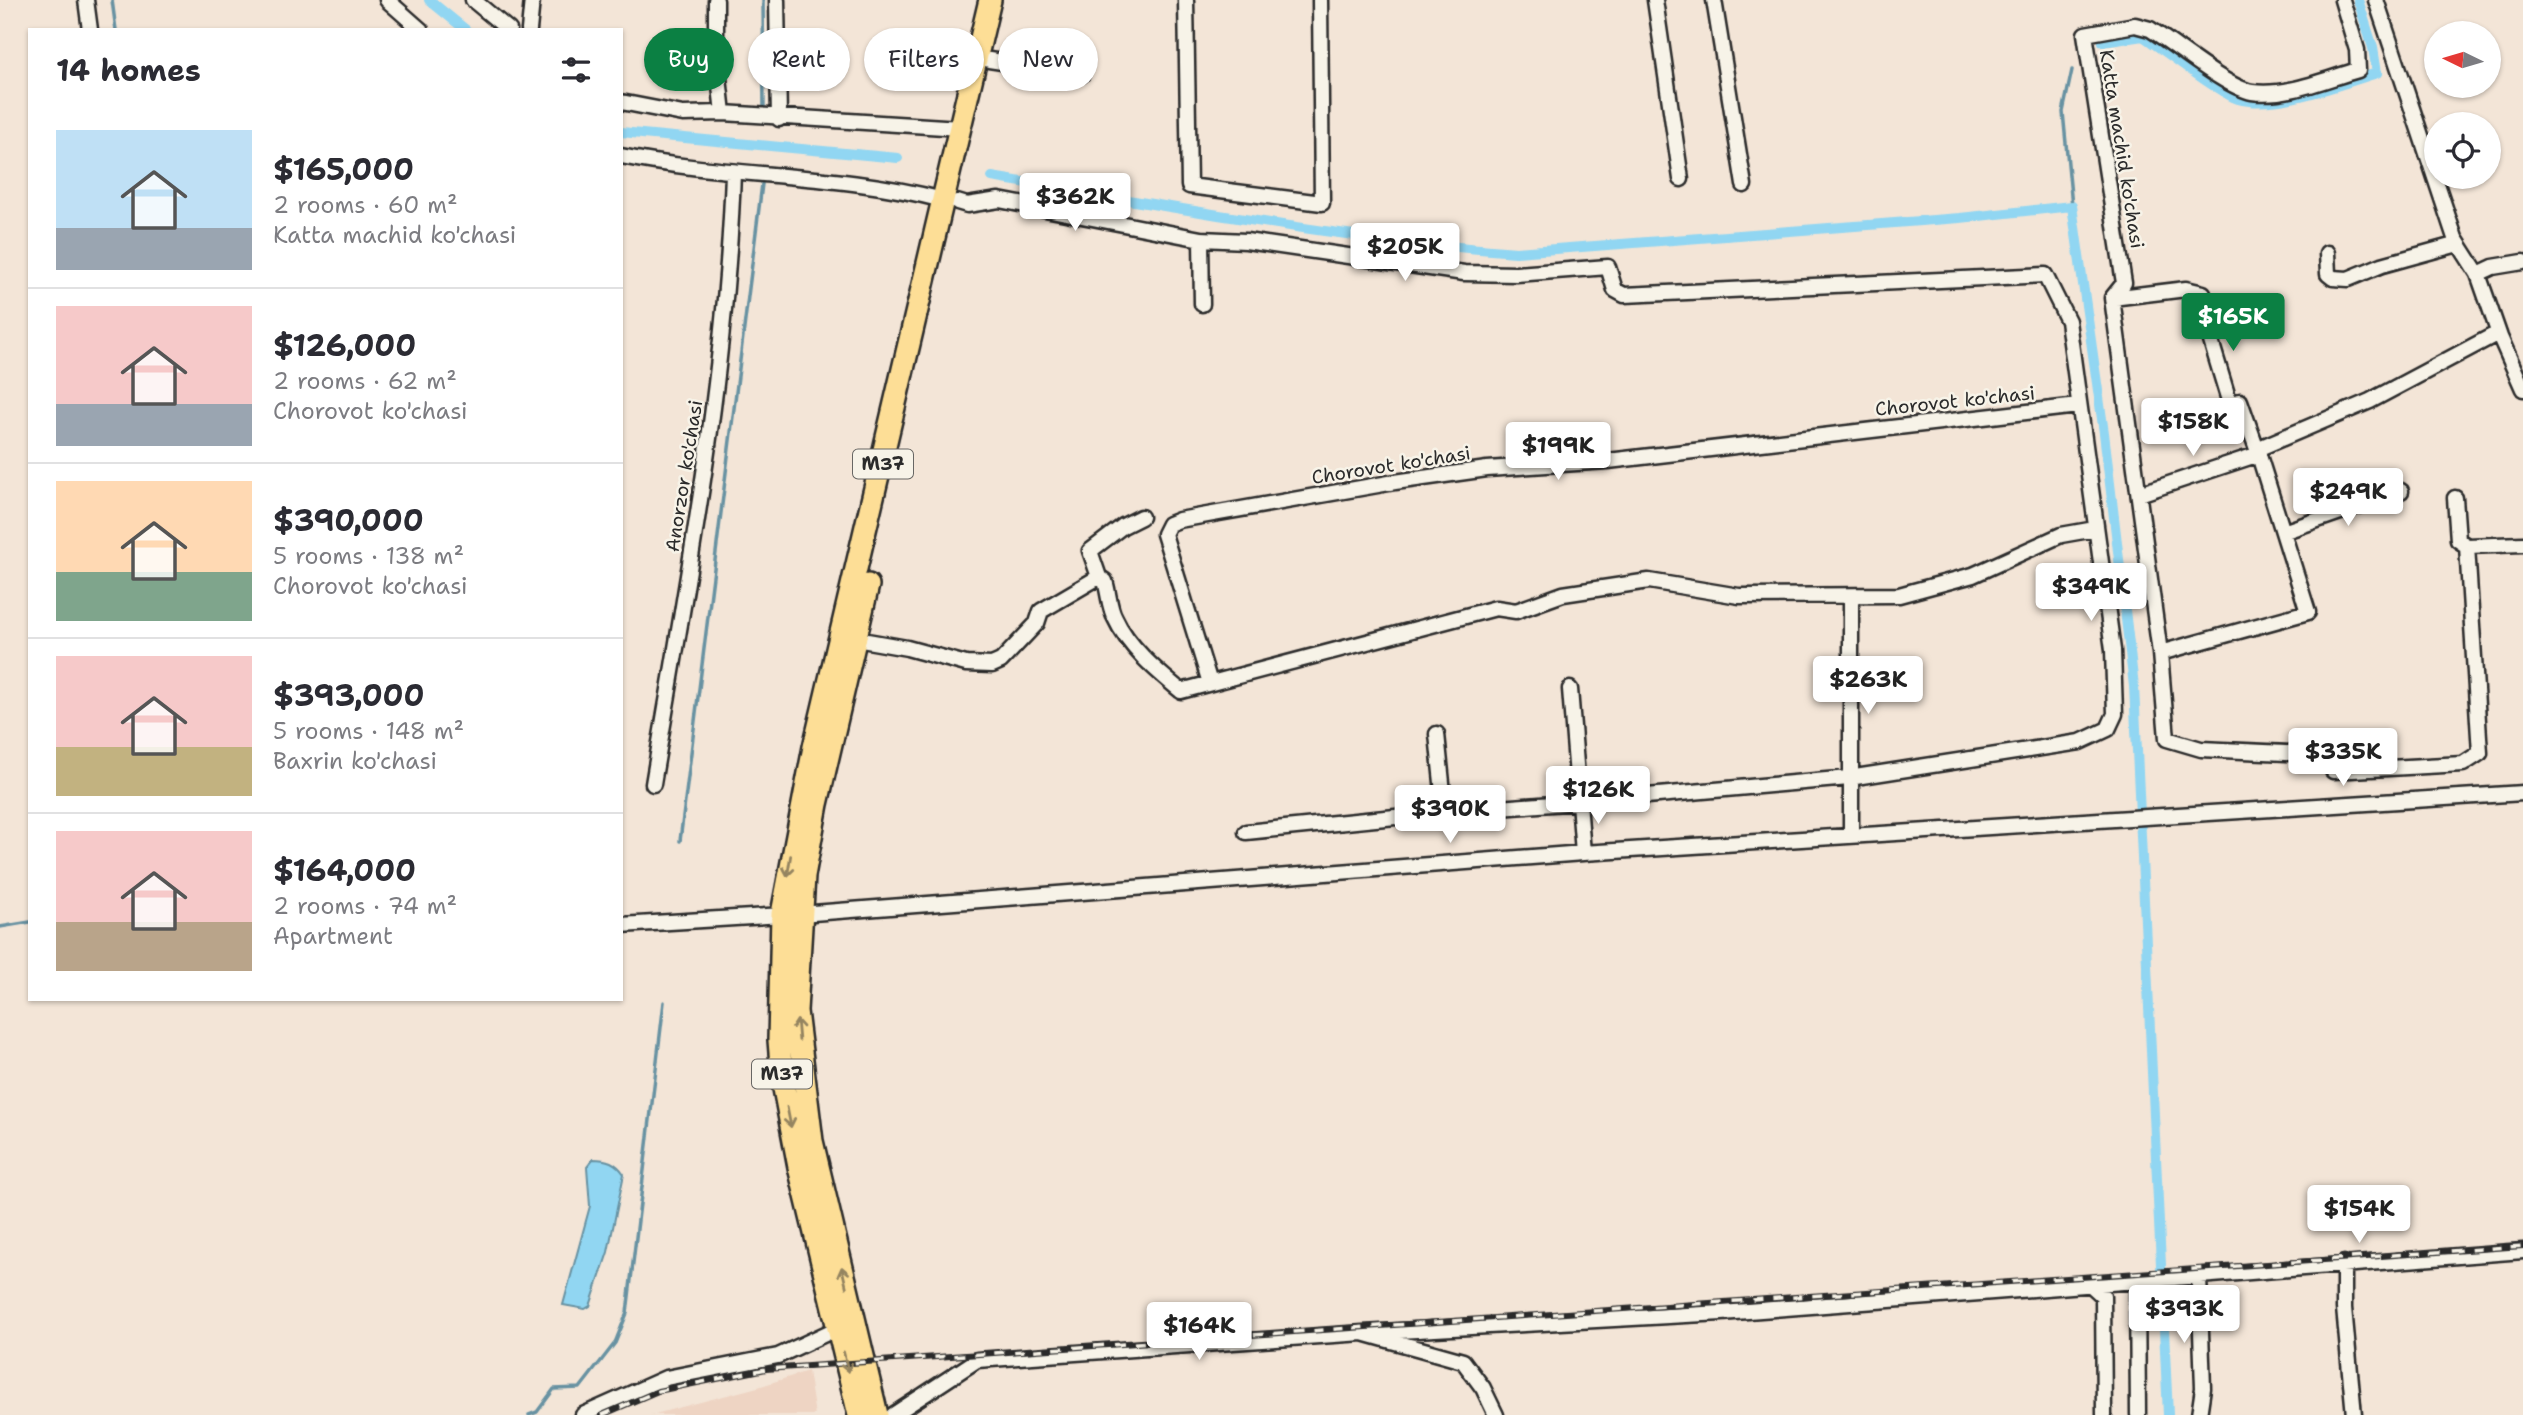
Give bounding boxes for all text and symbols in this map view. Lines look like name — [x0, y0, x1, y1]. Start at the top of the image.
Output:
north arrow — [2424, 21, 2501, 98]
map controls — [2424, 21, 2501, 189]
chip: Buy — [644, 28, 734, 91]
chip: Rent — [748, 28, 850, 91]
chip: Filters — [864, 28, 984, 91]
chip: New — [998, 28, 1098, 91]
street label: Katta machid ko'chasi — [2094, 48, 2150, 250]
text: 14 homes — [56, 50, 201, 91]
icon: filters — [557, 51, 595, 89]
button: locate — [2424, 112, 2501, 189]
text: $165,000 — [273, 149, 414, 190]
icon: home — [112, 158, 196, 242]
pin: $362K — [1026, 174, 1124, 233]
text: $362K — [1036, 181, 1114, 211]
text: 2 rooms · 60 m² — [273, 190, 458, 220]
text: Katta machid ko'chasi — [273, 220, 516, 250]
pin: $205K — [1356, 224, 1454, 283]
text: $205K — [1366, 231, 1444, 261]
pin: $165K — [2184, 294, 2282, 353]
text: $165K — [2198, 301, 2268, 331]
text: $126,000 — [273, 325, 416, 366]
icon: home — [112, 334, 196, 418]
text: 2 rooms · 62 m² — [273, 366, 457, 396]
street label: Chorovot ko'chasi — [1874, 380, 2036, 422]
text: Chorovot ko'chasi — [273, 396, 468, 426]
street label: Anorzor ko'chasi — [660, 398, 708, 554]
pin: $158K — [2144, 398, 2242, 458]
text: $158K — [2157, 406, 2229, 436]
pin: $199K — [1509, 422, 1607, 482]
text: $199K — [1522, 430, 1594, 460]
street label: Chorovot ko'chasi — [1310, 440, 1472, 490]
road number: M37 — [853, 450, 913, 478]
pin: $249K — [2299, 468, 2397, 528]
text: $249K — [2309, 476, 2387, 506]
text: $390,000 — [273, 500, 424, 541]
icon: home — [112, 509, 196, 593]
text: 5 rooms · 138 m² — [273, 541, 464, 571]
pin: $349K — [2042, 564, 2140, 623]
text: Chorovot ko'chasi — [273, 571, 468, 601]
text: $349K — [2052, 571, 2130, 601]
pin: $263K — [1819, 656, 1917, 716]
text: $263K — [1829, 664, 1907, 694]
text: $393,000 — [273, 675, 425, 716]
icon: home — [112, 684, 196, 768]
text: 5 rooms · 148 m² — [273, 716, 464, 746]
pin: $335K — [2294, 728, 2392, 788]
text: $335K — [2304, 736, 2382, 766]
text: Baxrin ko'chasi — [273, 746, 437, 776]
pin: $126K — [1549, 766, 1647, 826]
text: $126K — [1562, 774, 1634, 804]
pin: $390K — [1401, 786, 1499, 845]
text: $390K — [1411, 793, 1489, 823]
text: $164,000 — [273, 850, 416, 891]
one-way arrow — [782, 854, 795, 877]
icon: home — [112, 859, 196, 943]
text: 2 rooms · 74 m² — [273, 891, 457, 921]
text: Apartment — [273, 921, 393, 951]
one-way arrow — [791, 1019, 804, 1042]
road number: M37 — [752, 1059, 812, 1088]
one-way arrow — [783, 1105, 797, 1127]
pin: $154K — [2310, 1186, 2408, 1245]
text: $154K — [2323, 1193, 2395, 1223]
one-way arrow — [837, 1266, 851, 1289]
pin: $393K — [2135, 1286, 2233, 1345]
text: $393K — [2145, 1293, 2223, 1323]
pin: $164K — [1150, 1302, 1248, 1362]
text: $164K — [1163, 1310, 1235, 1340]
one-way arrow — [840, 1350, 853, 1373]

